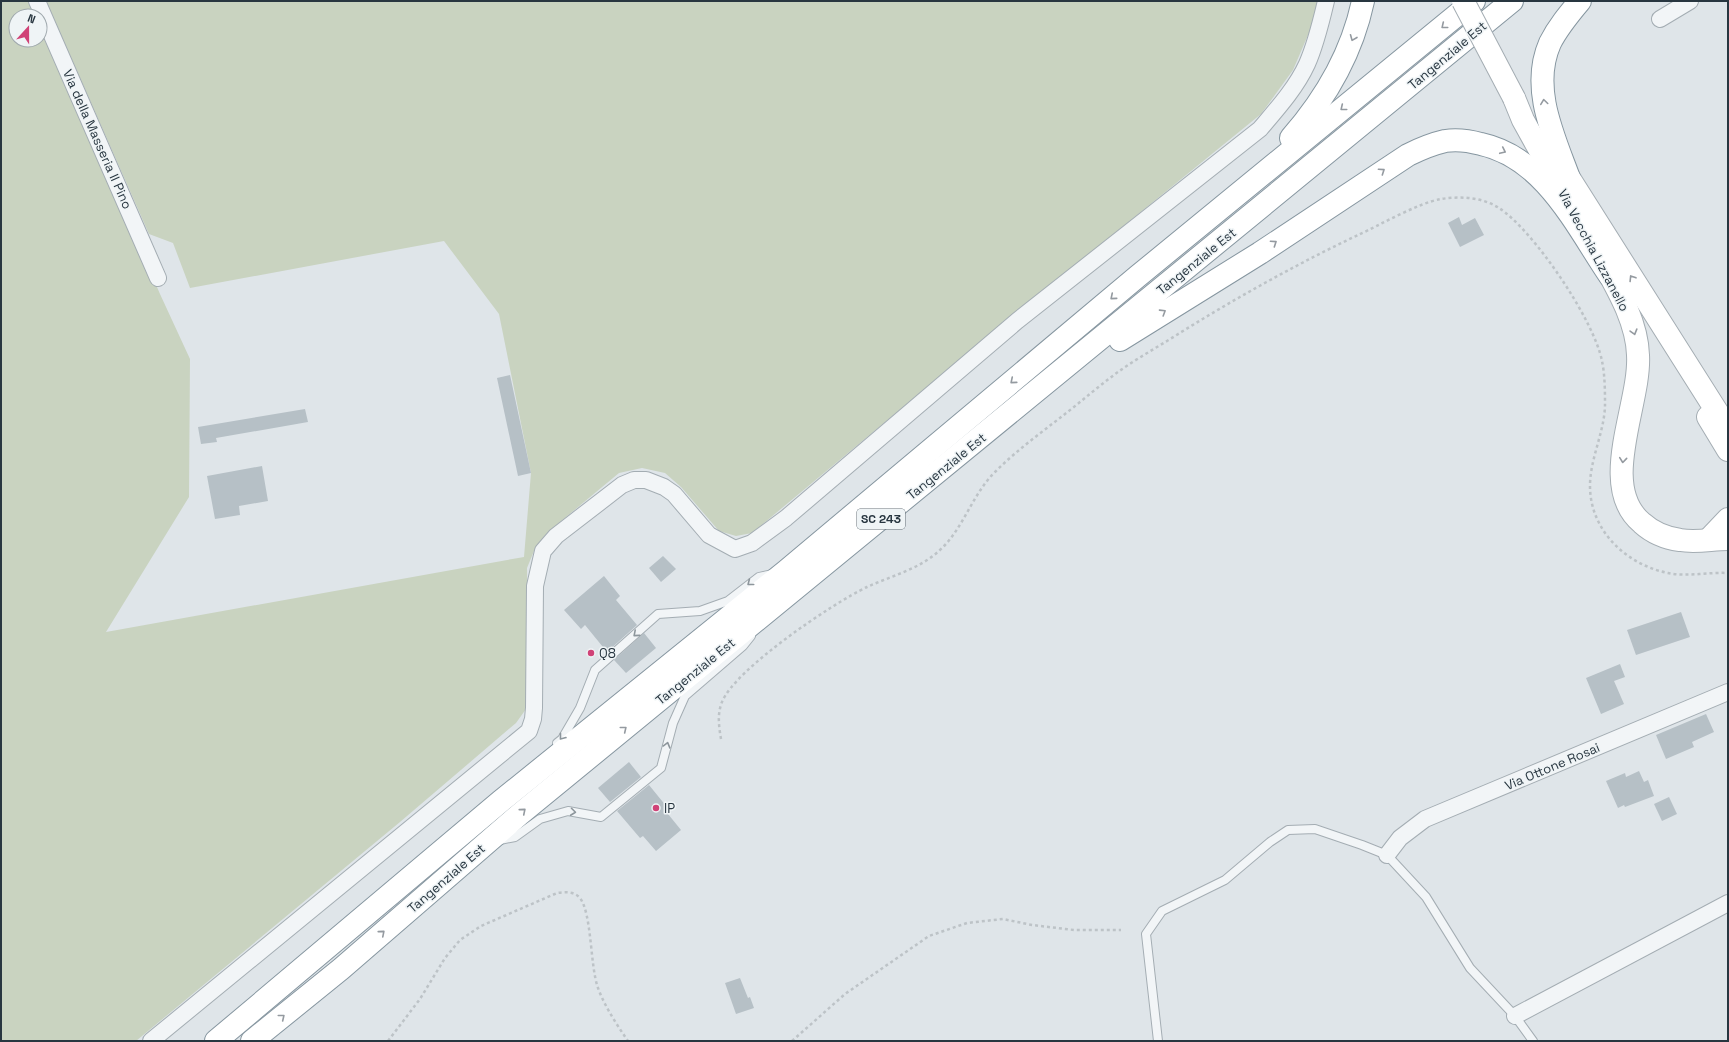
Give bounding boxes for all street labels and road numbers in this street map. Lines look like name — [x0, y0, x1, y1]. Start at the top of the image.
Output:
street label: Tangenziale Est — [1404, 17, 1490, 93]
street label: Via della Masseria Il Pino — [59, 67, 136, 212]
street label: Via Vecchia Lizzanello — [1554, 186, 1633, 314]
street label: Tangenziale Est — [1153, 224, 1240, 299]
street label: Tangenziale Est — [903, 429, 990, 504]
road number: SC 243 — [857, 509, 905, 529]
street label: Tangenziale Est — [652, 634, 739, 709]
street label: Via Ottone Rosai — [1502, 739, 1602, 794]
street label: Tangenziale Est — [404, 840, 489, 917]

